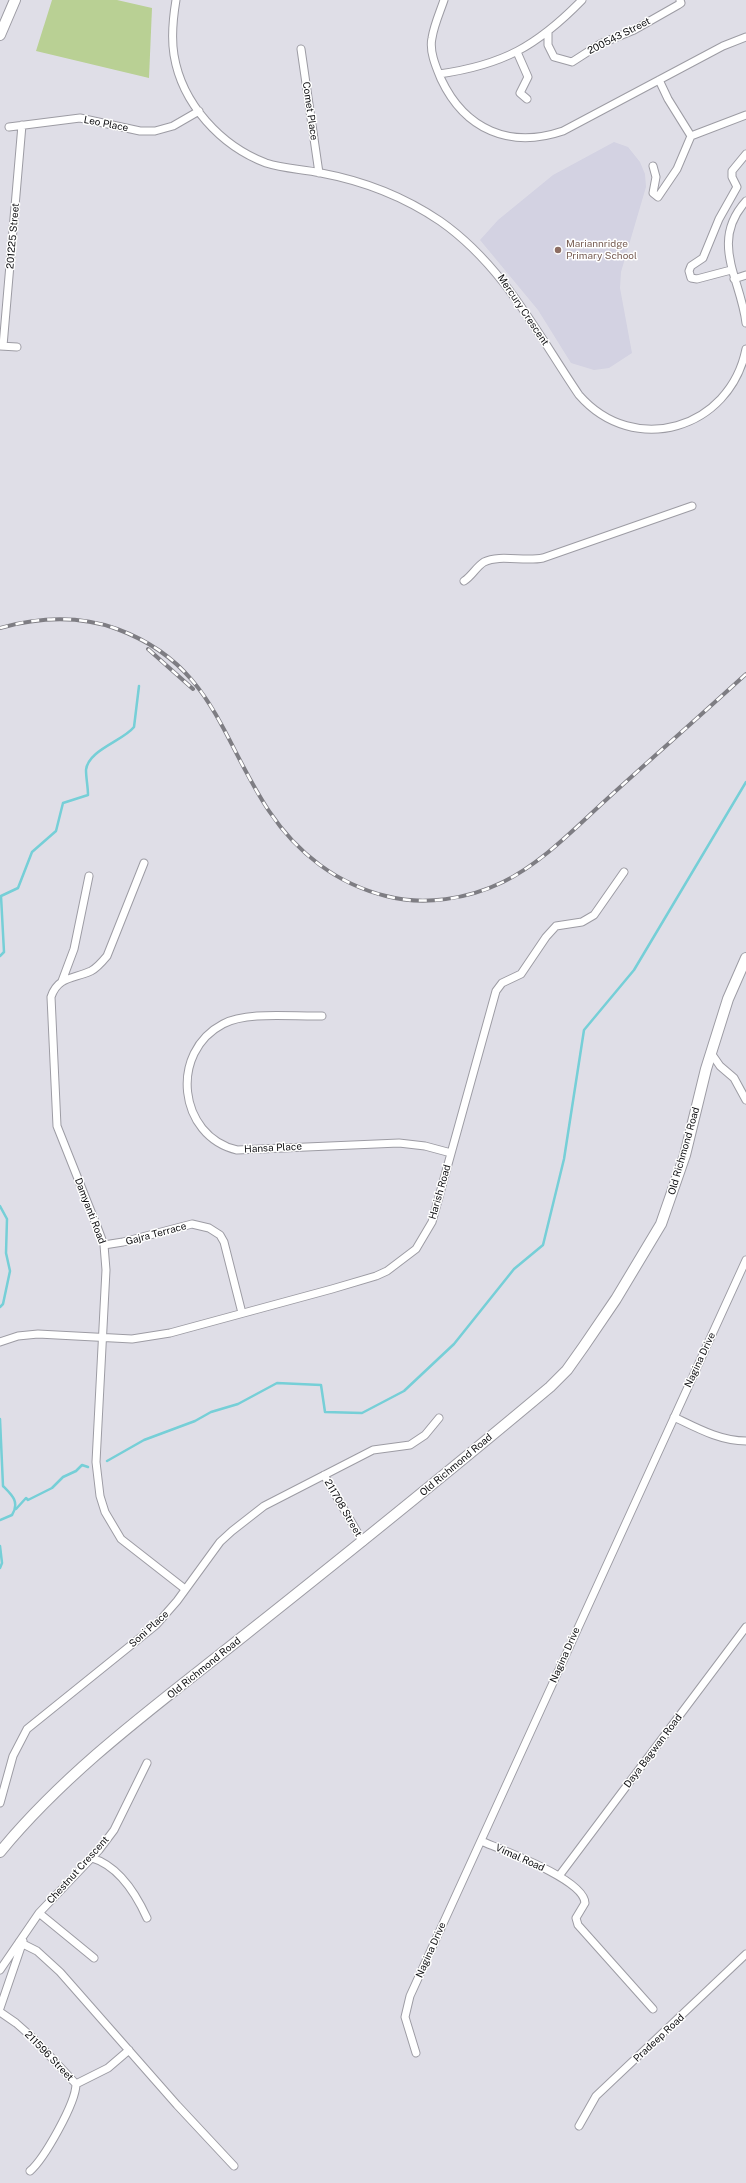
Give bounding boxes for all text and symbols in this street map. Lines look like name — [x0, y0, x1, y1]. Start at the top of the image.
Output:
street label: 200543 Street — [586, 15, 652, 57]
street label: Comet Place — [300, 81, 320, 141]
street label: Leo Place — [83, 114, 129, 134]
street label: 201225 Street — [4, 203, 22, 269]
place label: Mariannridge Primary School — [566, 238, 637, 262]
marker: Mariannridge Primary School — [553, 245, 563, 255]
street label: Mercury Crescent — [495, 272, 551, 348]
street label: Old Richmond Road — [666, 1106, 702, 1196]
street label: Hansa Place — [244, 1140, 302, 1156]
street label: Harish Road — [426, 1163, 454, 1221]
street label: Damyanti Road — [72, 1176, 108, 1246]
street label: Gajra Terrace — [124, 1220, 188, 1248]
street label: Nagina Drive — [682, 1331, 718, 1389]
street label: Old Richmond Road — [417, 1431, 495, 1499]
street label: 211708 Street — [322, 1477, 364, 1539]
street label: Soni Place — [127, 1608, 171, 1650]
street label: Nagina Drive — [547, 1625, 583, 1685]
street label: Old Richmond Road — [165, 1635, 243, 1701]
street label: Daya Bagwan Road — [621, 1712, 685, 1790]
street label: Chestnut Crescent — [44, 1834, 112, 1906]
street label: Vimal Road — [494, 1842, 546, 1874]
street label: Nagina Drive — [413, 1920, 449, 1980]
street label: Pradeep Road — [631, 2011, 687, 2065]
street label: 211596 Street — [22, 2029, 76, 2083]

